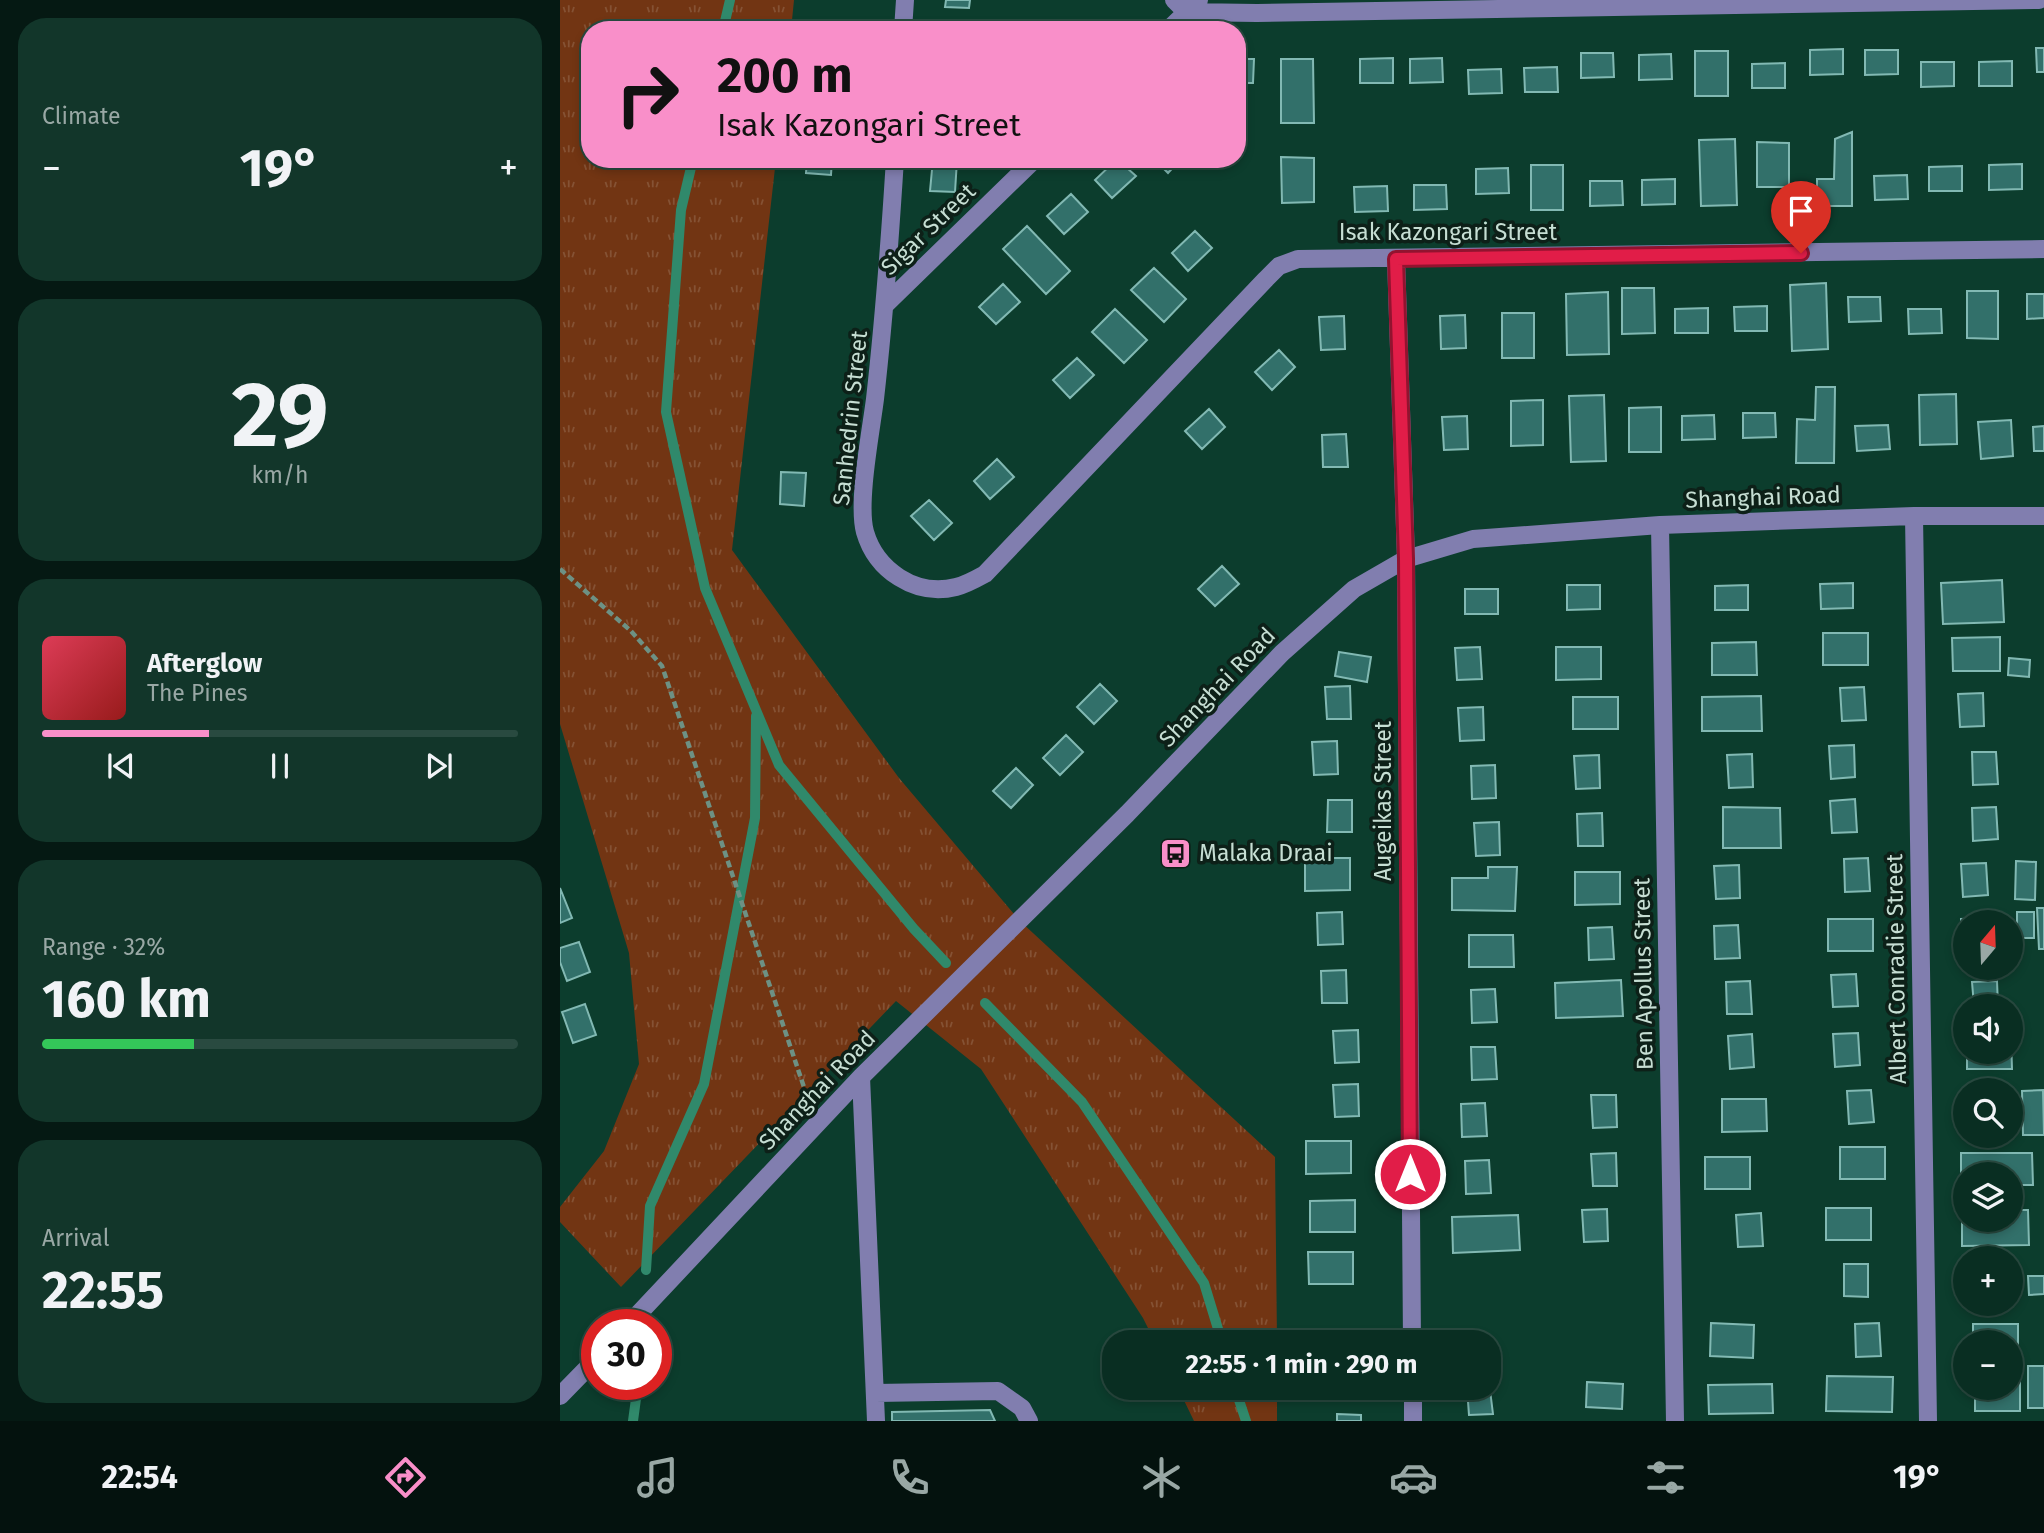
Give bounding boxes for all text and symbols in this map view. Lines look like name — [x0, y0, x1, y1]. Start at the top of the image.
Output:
text: 200 m — [717, 46, 853, 105]
icon: right — [602, 49, 693, 140]
text: Climate — [42, 102, 121, 130]
text: Isak Kazongari Street — [717, 106, 1021, 144]
text: 19° — [240, 137, 320, 200]
text: − — [42, 145, 61, 191]
text: + — [499, 145, 518, 191]
street label: Sigar Street — [875, 177, 982, 281]
pin — [1771, 181, 1831, 253]
icon: arrive — [1782, 192, 1820, 230]
street label: Isak Kazongari Street — [1339, 218, 1558, 246]
street label: Sanhedrin Street — [827, 329, 873, 507]
text: 29 — [231, 361, 329, 470]
text: km/h — [252, 461, 308, 489]
street label: Shanghai Road — [1685, 480, 1841, 514]
street label: Shanghai Road — [1153, 621, 1281, 753]
text: Afterglow — [147, 648, 262, 679]
text: The Pines — [147, 679, 248, 707]
street label: Augeikas Street — [1369, 720, 1397, 881]
icon: previous — [102, 747, 140, 785]
icon: pause — [261, 747, 299, 785]
icon: next — [420, 747, 458, 785]
bus stop icon: Malaka Draai — [1159, 836, 1193, 870]
place label: Malaka Draai — [1199, 839, 1333, 867]
street label: Albert Conradie Street — [1880, 853, 1912, 1085]
street label: Ben Apollus Street — [1627, 877, 1659, 1070]
north arrow — [1953, 910, 2023, 980]
map controls — [1953, 910, 2023, 1400]
text: Range · 32% — [42, 933, 165, 961]
text: 160 km — [42, 968, 211, 1031]
button: sound — [1953, 994, 2023, 1064]
street label: Shanghai Road — [753, 1024, 881, 1156]
button: search — [1953, 1078, 2023, 1148]
position arrow — [1373, 1137, 1447, 1211]
button: layers — [1953, 1162, 2023, 1232]
text: Arrival — [42, 1224, 109, 1252]
button: + — [1953, 1246, 2023, 1316]
text: 22:55 — [42, 1259, 164, 1322]
speed limit sign: 30 — [581, 1309, 672, 1400]
button: − — [1953, 1330, 2023, 1400]
text: 22:55 · 1 min · 290 m — [1186, 1349, 1417, 1380]
icon: directions — [381, 1453, 430, 1502]
icon: music — [633, 1453, 682, 1502]
icon: phone — [885, 1453, 934, 1502]
icon: climate — [1137, 1453, 1186, 1502]
icon: car — [1389, 1453, 1438, 1502]
icon: filters — [1641, 1453, 1690, 1502]
text: 22:54 — [102, 1458, 178, 1496]
text: 19° — [1893, 1458, 1942, 1496]

